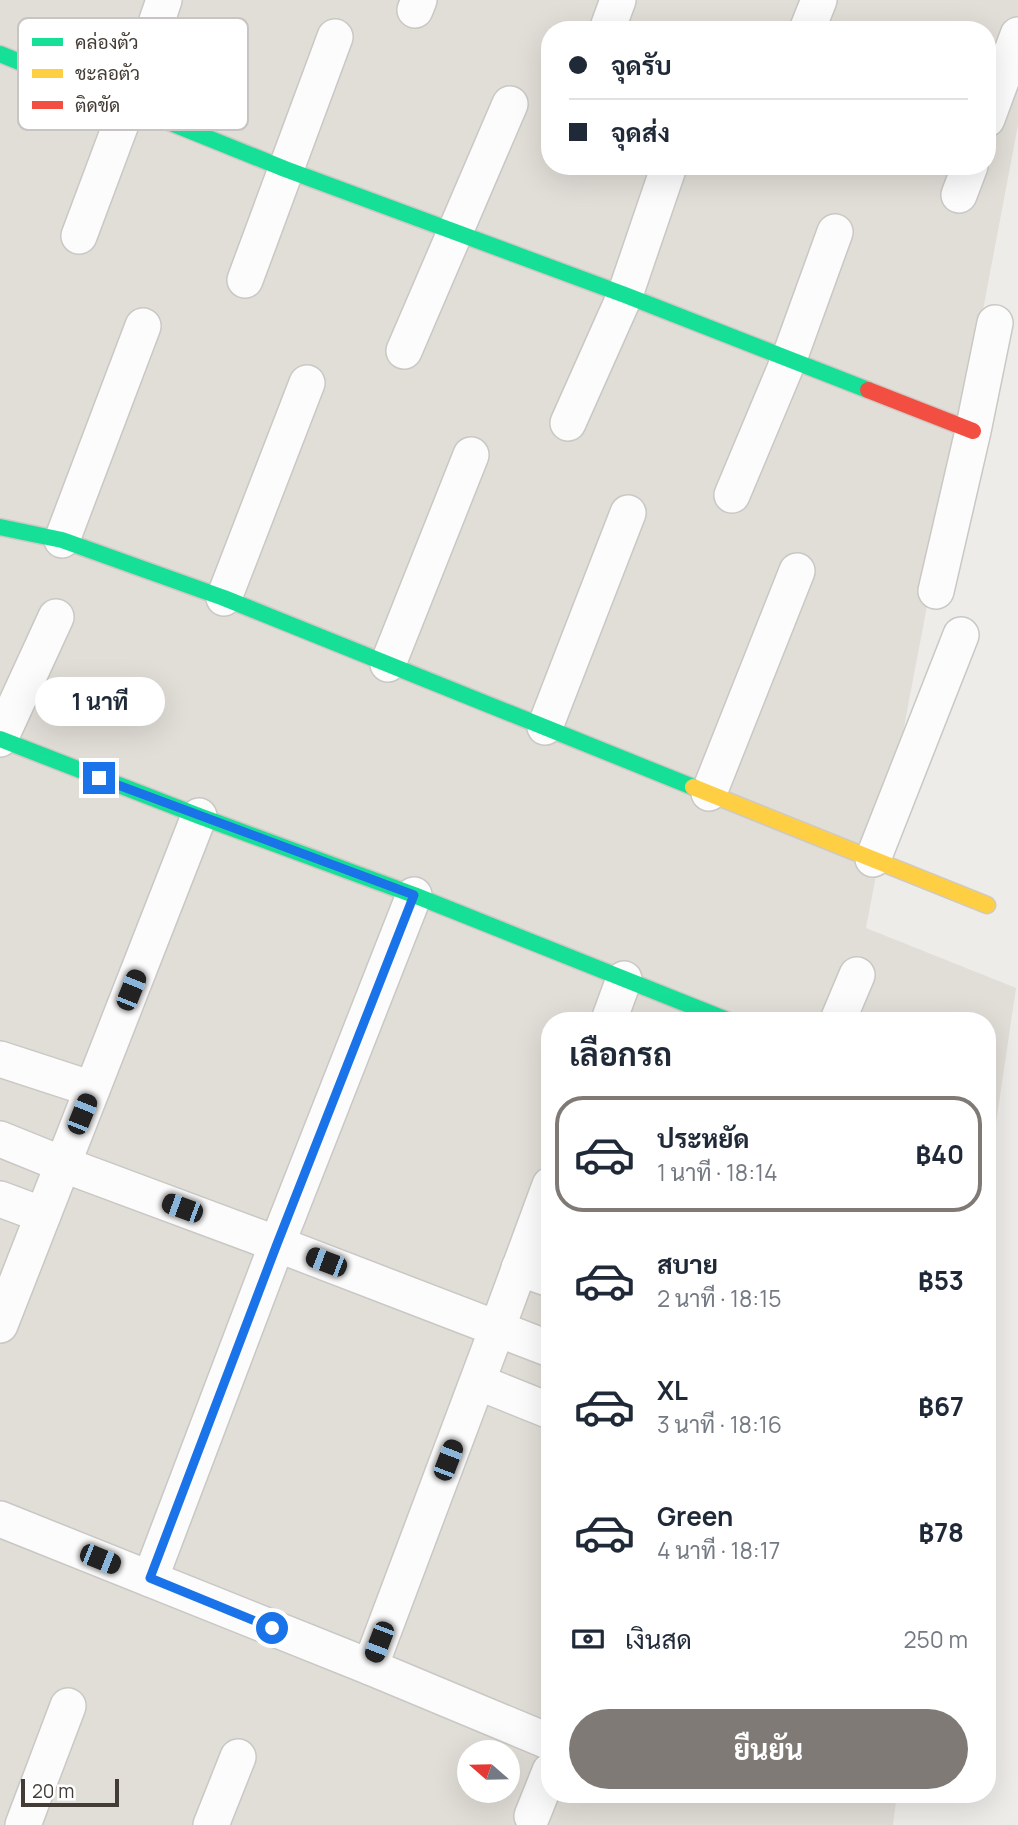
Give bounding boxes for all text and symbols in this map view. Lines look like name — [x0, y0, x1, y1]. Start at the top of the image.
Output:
legend — [18, 18, 248, 130]
text: คล่องตัว — [75, 29, 139, 55]
text: จุดรับ — [611, 47, 672, 83]
text: ชะลอตัว — [75, 60, 140, 86]
text: ติดขัด — [75, 92, 120, 118]
text: จุดส่ง — [611, 114, 670, 150]
callout: 1 นาที — [34, 676, 164, 726]
text: 1 นาที — [72, 685, 128, 717]
route end — [83, 762, 115, 794]
car — [114, 967, 149, 1013]
text: เลือกรถ — [569, 1032, 672, 1076]
car — [65, 1091, 100, 1137]
text: ประหยัด — [657, 1120, 750, 1156]
icon: car — [573, 1123, 636, 1186]
text: ฿40 — [915, 1136, 964, 1172]
text: 1 นาที · 18:14 — [657, 1156, 778, 1188]
car — [159, 1191, 206, 1225]
car — [303, 1245, 350, 1279]
text: สบาย — [657, 1246, 718, 1282]
icon: car — [573, 1249, 636, 1312]
text: ฿53 — [918, 1262, 964, 1298]
text: 2 นาที · 18:15 — [657, 1282, 782, 1314]
text: XL — [657, 1372, 688, 1408]
icon: car — [573, 1375, 636, 1438]
text: ฿67 — [918, 1388, 964, 1424]
text: 3 นาที · 18:16 — [657, 1408, 782, 1440]
car — [431, 1437, 466, 1483]
text: Green — [657, 1498, 733, 1534]
icon: car — [573, 1501, 636, 1564]
text: ฿78 — [919, 1514, 964, 1550]
text: 4 นาที · 18:17 — [657, 1534, 780, 1566]
car — [77, 1541, 124, 1577]
route start — [256, 1612, 288, 1644]
car — [362, 1619, 397, 1665]
icon: cash — [569, 1620, 607, 1658]
text: เงินสด — [625, 1621, 692, 1657]
text: 250 m — [903, 1623, 968, 1655]
button: ยืนยัน — [569, 1709, 968, 1789]
north arrow — [457, 1740, 520, 1802]
map controls — [457, 1740, 520, 1803]
scale bar — [21, 1776, 119, 1808]
text: 20 m — [32, 1778, 74, 1804]

